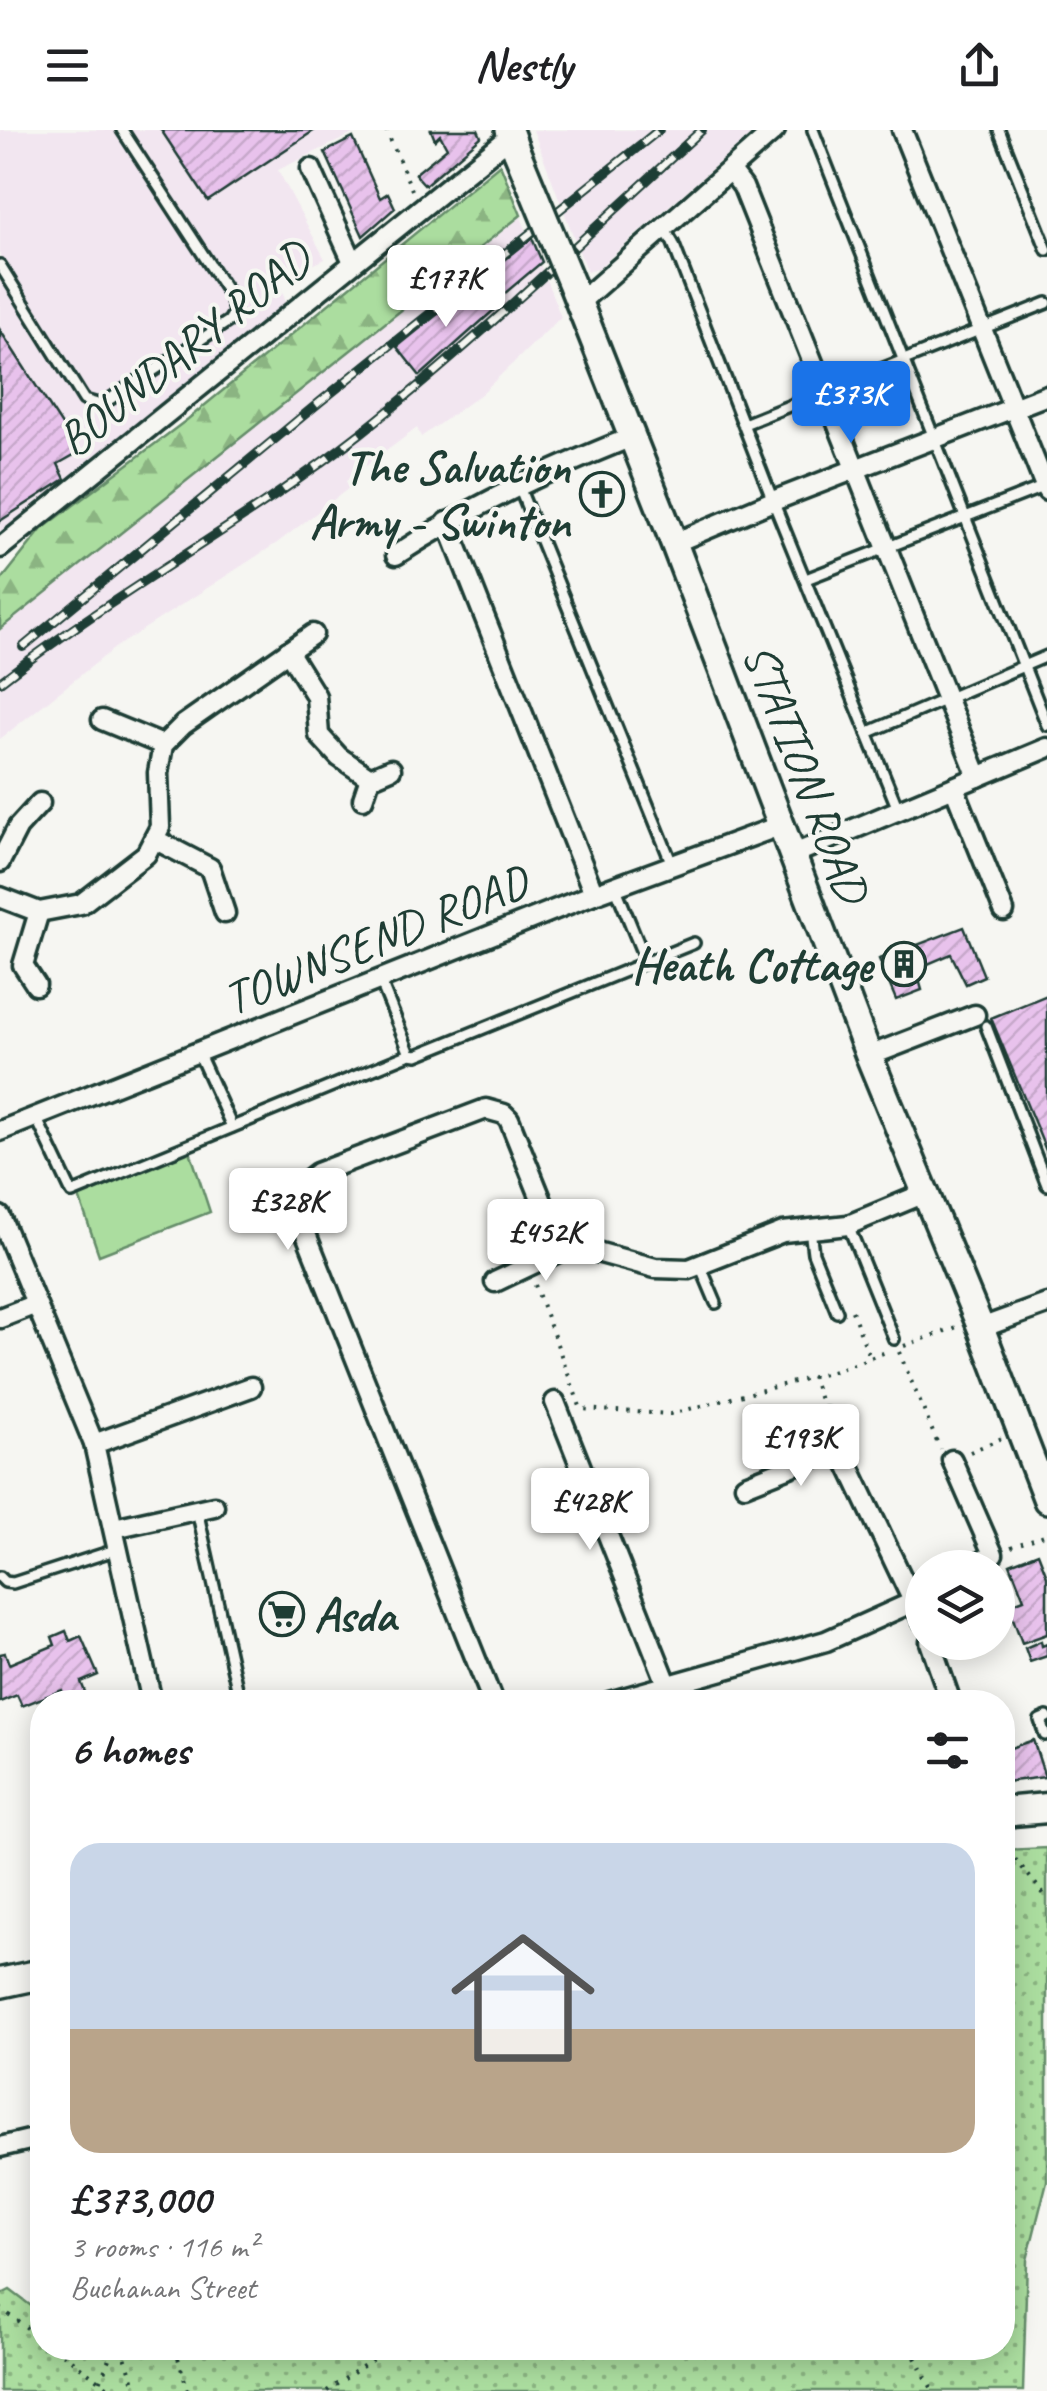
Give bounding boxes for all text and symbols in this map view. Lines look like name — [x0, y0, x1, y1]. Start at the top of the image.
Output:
text: Nestly — [475, 37, 572, 94]
icon: menu — [40, 38, 95, 93]
icon: share — [952, 38, 1007, 93]
street label: BOUNDARY ROAD — [45, 226, 326, 469]
pin: £177K — [376, 245, 516, 330]
text: £177K — [409, 257, 483, 298]
pin: £373K — [781, 361, 921, 446]
text: £373K — [814, 373, 888, 414]
place label: The Salvation Army - Swinton — [310, 437, 572, 552]
church icon: The Salvation Army - Swinton — [579, 471, 625, 517]
street label: STATION ROAD — [729, 635, 884, 914]
street label: TOWNSEND ROAD — [214, 850, 539, 1028]
place label: Heath Cottage — [631, 935, 876, 995]
building icon: Heath Cottage — [881, 941, 927, 987]
pin: £328K — [218, 1168, 358, 1253]
text: £328K — [251, 1180, 325, 1221]
pin: £452K — [476, 1199, 616, 1284]
text: £452K — [509, 1211, 583, 1252]
pin: £193K — [731, 1404, 871, 1489]
text: £193K — [764, 1416, 838, 1457]
pin: £428K — [520, 1468, 660, 1553]
text: £428K — [553, 1480, 627, 1521]
map controls — [905, 1550, 1015, 1660]
button: layers — [905, 1550, 1015, 1660]
place label: Asda — [314, 1585, 399, 1645]
supermarket icon: Asda — [259, 1591, 305, 1637]
icon: filters — [920, 1723, 975, 1778]
text: 6 homes — [70, 1724, 189, 1777]
icon: home — [433, 1908, 613, 2088]
text: £373,000 — [70, 2173, 210, 2226]
text: 3 rooms · 116 m² — [70, 2226, 257, 2267]
text: Buchanan Street — [70, 2267, 256, 2308]

